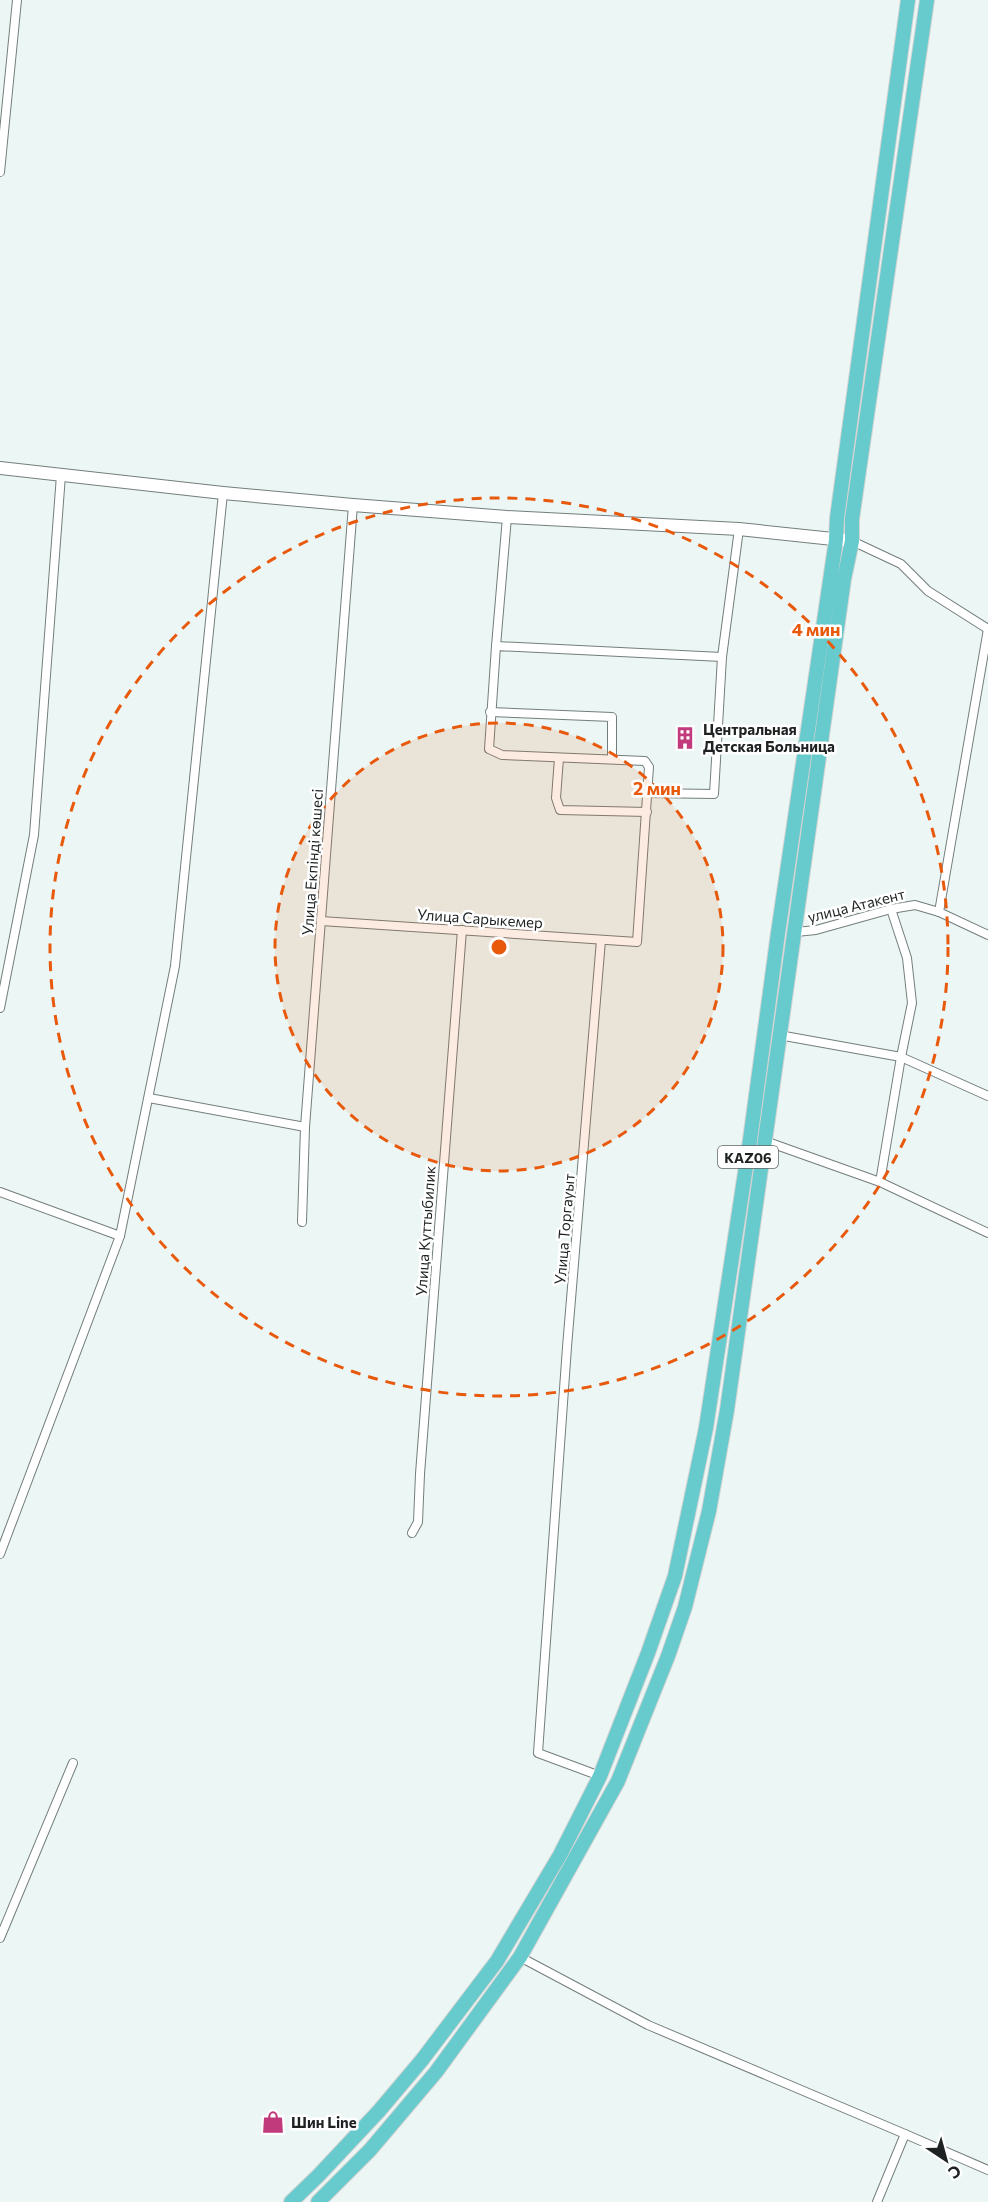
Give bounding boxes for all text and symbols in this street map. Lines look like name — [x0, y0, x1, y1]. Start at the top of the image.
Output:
text: 4 мин — [792, 618, 840, 640]
place label: Центральная Детская Больница — [703, 720, 835, 755]
building icon: Центральная Детская Больница — [672, 725, 698, 751]
text: 2 мин — [633, 777, 681, 799]
street label: Улица Екпінді көшесі — [298, 788, 326, 936]
street label: улица Атакент — [806, 884, 906, 926]
street label: Улица Сарыкемер — [417, 905, 543, 931]
centre of rings — [489, 937, 509, 957]
road number: KАZ06 — [718, 1146, 778, 1168]
street label: Улица Куттыбилик — [411, 1165, 439, 1297]
street label: Улица Торгауыт — [550, 1173, 578, 1285]
shop icon: Шин Line — [260, 2109, 286, 2135]
place label: Шин Line — [291, 2113, 357, 2131]
north arrow — [916, 2130, 976, 2190]
text: С — [945, 2162, 965, 2183]

